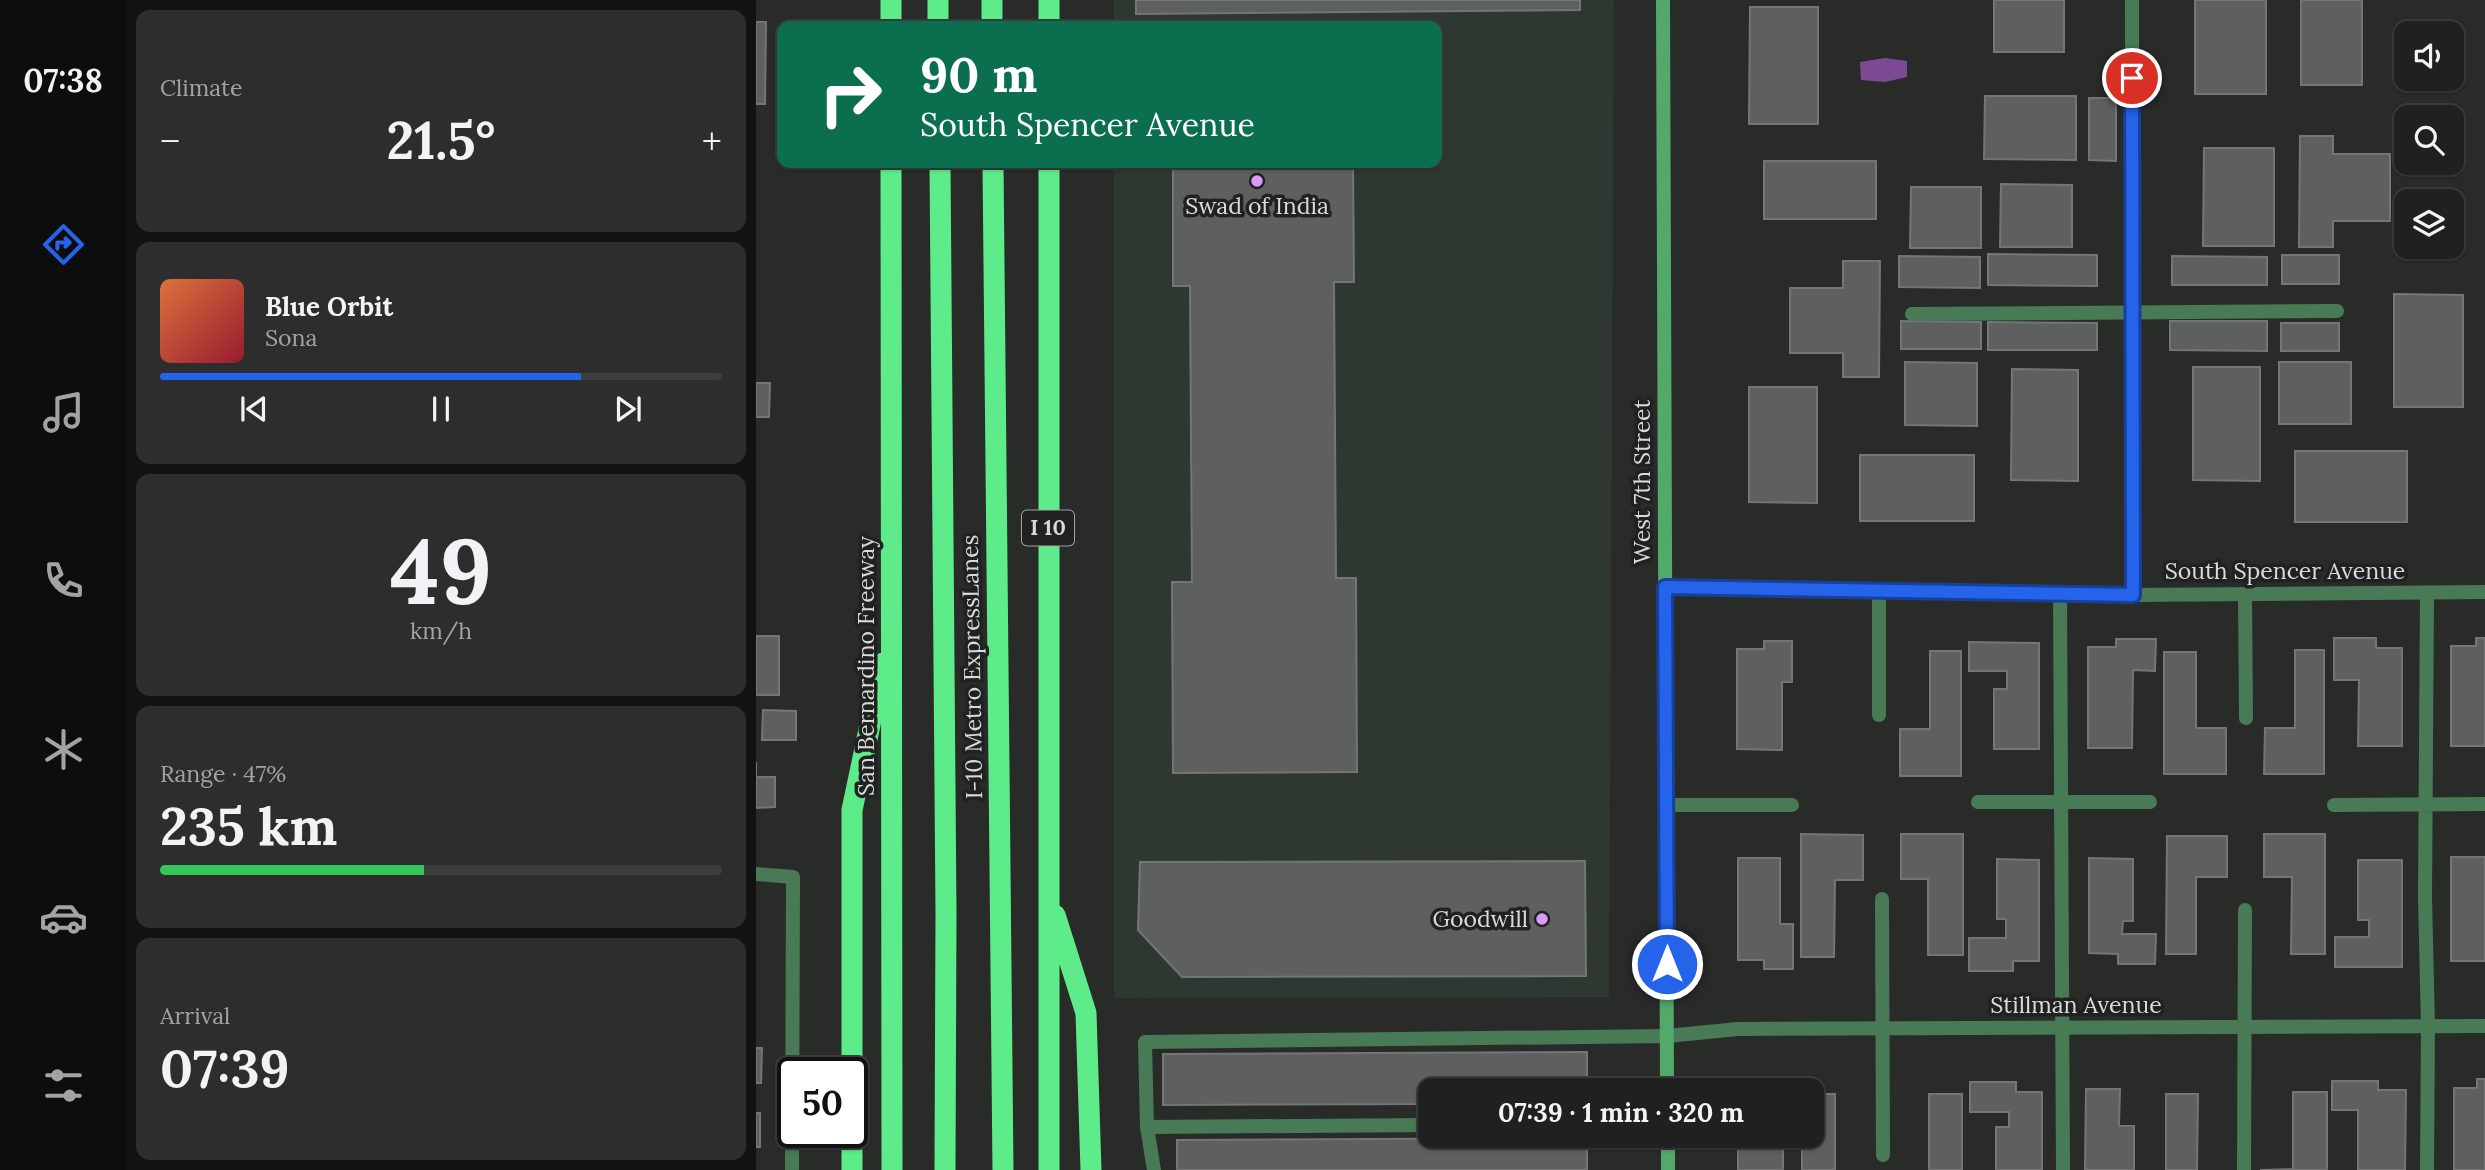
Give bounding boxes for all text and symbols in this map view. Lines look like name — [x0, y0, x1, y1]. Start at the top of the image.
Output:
map controls — [2394, 21, 2464, 259]
button: sound — [2394, 21, 2464, 91]
text: 90 m — [920, 43, 1037, 105]
pin — [2102, 48, 2162, 108]
icon: right — [805, 49, 896, 140]
icon: arrive — [2113, 59, 2151, 97]
text: 07:38 — [23, 60, 103, 101]
text: Climate — [160, 73, 242, 102]
text: South Spencer Avenue — [920, 104, 1255, 145]
button: search — [2394, 105, 2464, 175]
text: 21.5° — [387, 107, 495, 173]
text: − — [160, 117, 180, 165]
text: + — [702, 117, 722, 165]
marker: Swad of India — [1249, 173, 1265, 189]
button: layers — [2394, 189, 2464, 259]
place label: Swad of India — [1185, 191, 1329, 220]
icon: directions — [39, 220, 88, 269]
text: Blue Orbit — [265, 290, 393, 323]
text: Sona — [265, 323, 317, 352]
icon: music — [39, 388, 88, 437]
icon: previous — [235, 390, 273, 428]
icon: pause — [422, 390, 460, 428]
icon: next — [609, 390, 647, 428]
street label: West 7th Street — [1627, 400, 1656, 564]
road number: I 10 — [1022, 510, 1074, 546]
text: 49 — [390, 512, 492, 629]
street label: San Bernardino Freeway — [851, 535, 880, 796]
street label: I-10 Metro ExpressLanes — [955, 535, 988, 799]
icon: phone — [39, 556, 88, 605]
street label: South Spencer Avenue — [2165, 556, 2405, 585]
text: km/h — [410, 616, 472, 645]
icon: climate — [39, 725, 88, 774]
text: Range · 47% — [160, 759, 286, 788]
text: 235 km — [160, 793, 337, 859]
icon: car — [39, 893, 88, 942]
place label: Goodwill — [1433, 904, 1528, 933]
marker: Goodwill — [1534, 911, 1550, 927]
position arrow — [1630, 927, 1704, 1001]
street label: Stillman Avenue — [1990, 990, 2162, 1019]
text: Arrival — [160, 1001, 230, 1030]
text: 07:39 — [160, 1035, 290, 1101]
speed limit sign: 50 — [777, 1057, 868, 1148]
icon: filters — [39, 1061, 88, 1110]
text: 07:39 · 1 min · 320 m — [1498, 1096, 1744, 1129]

